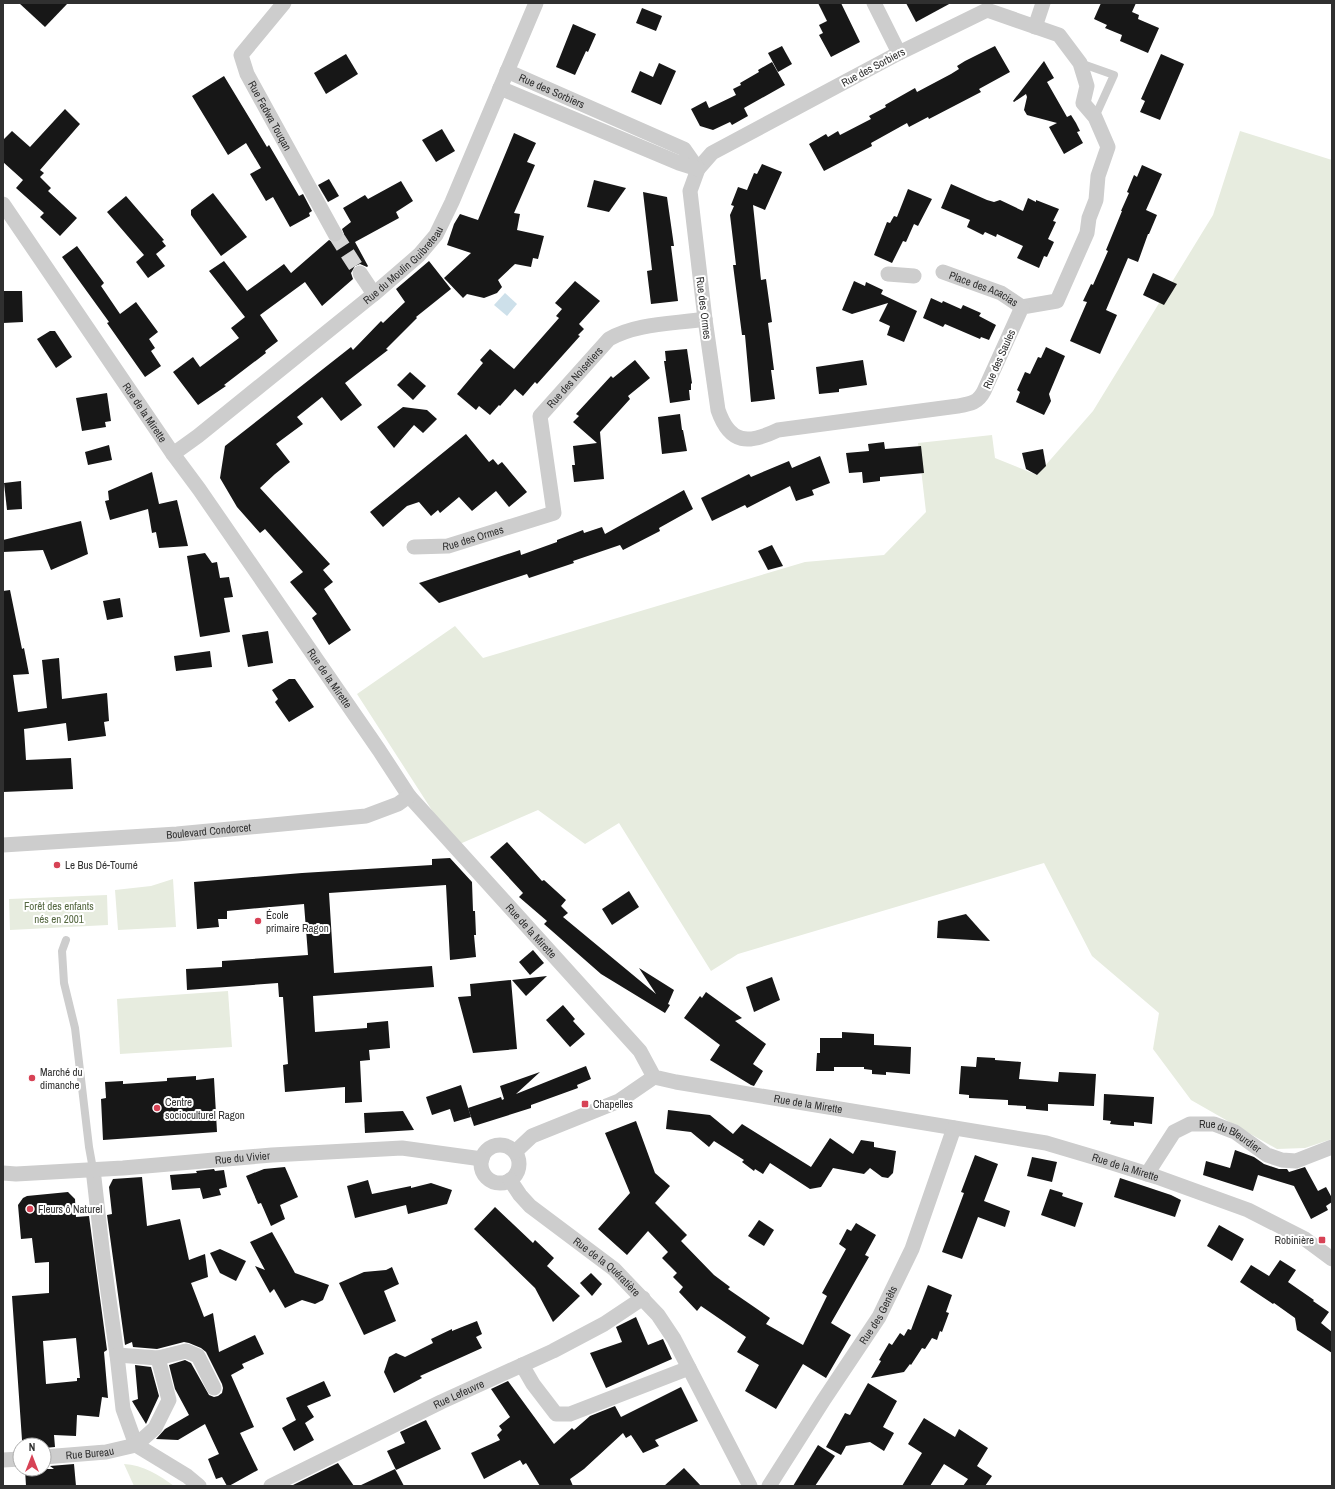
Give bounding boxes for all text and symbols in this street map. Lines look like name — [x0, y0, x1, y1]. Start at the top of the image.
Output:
street label: Rue des Sorbiers — [839, 44, 908, 90]
street label: Rue des Sorbiers — [517, 70, 587, 112]
street label: Rue Fadwa Touqan — [245, 78, 295, 153]
street label: Rue du Moulin Guibreteau — [360, 224, 446, 307]
street label: Place des Acacias — [947, 268, 1021, 310]
street label: Rue des Ormes — [693, 276, 715, 341]
street label: Rue des Saules — [980, 327, 1019, 391]
street label: Rue des Noisetiers — [544, 343, 606, 411]
street label: Rue de la Mirette — [119, 380, 170, 445]
street label: Rue des Ormes — [442, 522, 506, 553]
street label: Rue de la Mirette — [304, 646, 355, 711]
street label: Boulevard Condorcet — [166, 820, 252, 842]
place label: Le Bus Dé-Tourné — [65, 858, 138, 872]
marker: Le Bus Dé-Tourné — [52, 860, 62, 870]
park label: Forêt des enfants nés en 2001 — [24, 899, 94, 926]
street label: Rue de la Mirette — [503, 901, 560, 961]
place label: École primaire Ragon — [266, 908, 329, 935]
marker: École primaire Ragon — [253, 916, 263, 926]
place label: Marché du dimanche — [40, 1065, 83, 1092]
marker: Marché du dimanche — [27, 1073, 37, 1083]
street label: Rue de la Mirette — [773, 1091, 844, 1116]
place label: Centre socioculturel Ragon — [165, 1095, 245, 1122]
place label: Chapelles — [593, 1097, 634, 1111]
marker: Chapelles — [580, 1099, 590, 1109]
marker: Centre socioculturel Ragon — [152, 1103, 162, 1113]
street label: Rue du Bleurdier — [1199, 1117, 1264, 1156]
street label: Rue du Vivier — [214, 1148, 270, 1167]
street label: Rue de la Mirette — [1090, 1150, 1161, 1184]
place label: Fleurs ô Naturel — [38, 1202, 102, 1216]
marker: Fleurs ô Naturel — [25, 1204, 35, 1214]
place label: Robinière — [1274, 1233, 1314, 1247]
street label: Rue de la Quératière — [570, 1234, 643, 1299]
marker: Robinière — [1317, 1235, 1327, 1245]
street label: Rue des Genêts — [856, 1283, 900, 1347]
street label: Rue Lefeuvre — [431, 1376, 486, 1412]
north arrow — [12, 1437, 52, 1477]
text: N — [29, 1440, 35, 1454]
street label: Rue Bureau — [65, 1443, 115, 1462]

